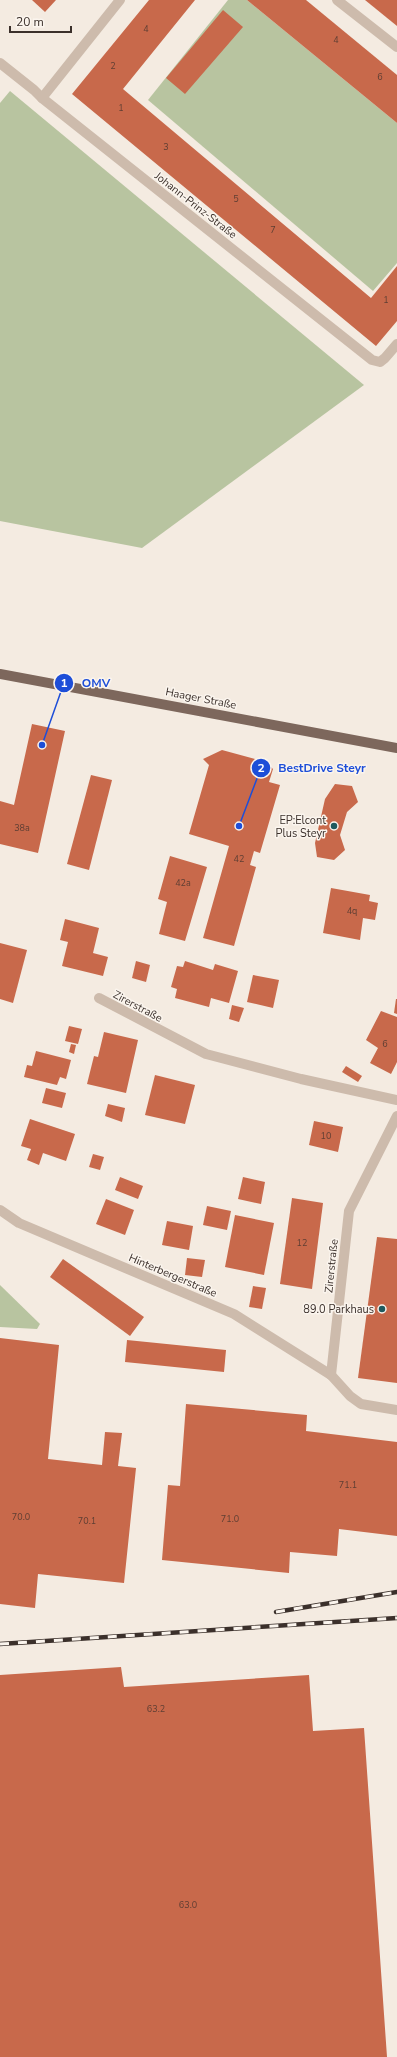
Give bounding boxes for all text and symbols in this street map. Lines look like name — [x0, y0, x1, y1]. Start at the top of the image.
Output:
scale bar — [10, 8, 71, 34]
text: 20 m — [16, 14, 44, 30]
house number: 4 — [143, 23, 149, 35]
house number: 4 — [333, 34, 339, 46]
house number: 2 — [110, 60, 116, 72]
house number: 6 — [377, 71, 383, 83]
house number: 1 — [118, 102, 124, 114]
house number: 3 — [163, 141, 169, 153]
street label: Johann-Prinz-Straße — [151, 168, 240, 242]
house number: 5 — [233, 193, 239, 205]
house number: 7 — [270, 224, 276, 236]
house number: 1 — [383, 294, 389, 306]
callout: OMV — [54, 671, 119, 695]
text: 1 — [60, 675, 68, 691]
text: OMV — [82, 675, 111, 691]
street label: Haager Straße — [164, 684, 238, 713]
callout: BestDrive Steyr — [251, 756, 374, 780]
text: 2 — [257, 760, 265, 776]
text: BestDrive Steyr — [278, 760, 366, 776]
place label: EP:Elcont Plus Steyr — [276, 813, 326, 841]
marker: EP:Elcont Plus Steyr — [329, 821, 339, 831]
house number: 38a — [14, 822, 30, 834]
house number: 42 — [234, 853, 244, 865]
house number: 42a — [175, 877, 191, 889]
house number: 4q — [347, 905, 357, 917]
street label: Zirerstraße — [110, 987, 165, 1026]
house number: 6 — [382, 1038, 388, 1050]
house number: 10 — [321, 1130, 331, 1142]
house number: 12 — [297, 1237, 307, 1249]
street label: Zirerstraße — [321, 1238, 342, 1294]
street label: Hinterbergerstraße — [126, 1250, 219, 1301]
place label: 89.0 Parkhaus — [303, 1302, 374, 1317]
marker: 89.0 Parkhaus — [377, 1304, 387, 1314]
house number: 71.1 — [339, 1479, 357, 1491]
house number: 70.0 — [12, 1511, 30, 1523]
house number: 71.0 — [221, 1513, 239, 1525]
house number: 70.1 — [78, 1515, 96, 1527]
house number: 63.2 — [147, 1703, 165, 1715]
house number: 63.0 — [179, 1899, 197, 1911]

